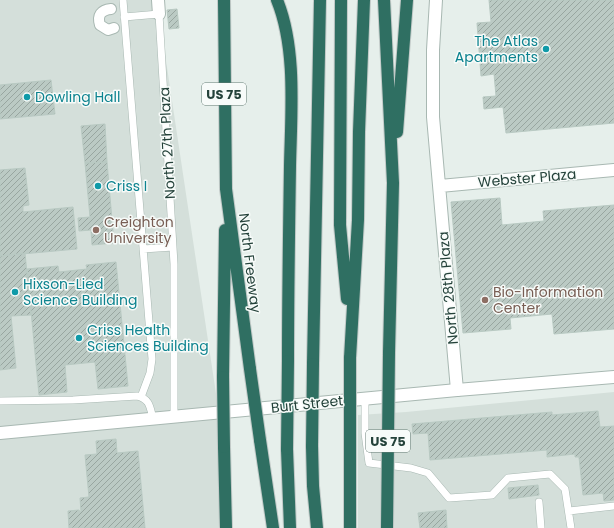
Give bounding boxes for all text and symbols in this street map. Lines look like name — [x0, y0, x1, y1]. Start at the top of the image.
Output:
place label: The Atlas Apartments — [455, 31, 538, 67]
marker: The Atlas Apartments — [541, 44, 551, 54]
road number: US 75 — [202, 83, 246, 105]
street label: North 27th Plaza — [154, 86, 180, 200]
place label: Dowling Hall — [35, 87, 120, 107]
marker: Dowling Hall — [22, 92, 32, 102]
street label: Webster Plaza — [477, 164, 577, 192]
place label: Criss I — [106, 176, 147, 196]
marker: Criss I — [93, 181, 103, 191]
place label: Creighton University — [104, 212, 174, 248]
street label: North Freeway — [234, 212, 266, 314]
marker: Creighton University — [91, 225, 101, 235]
street label: North 28th Plaza — [433, 231, 463, 345]
place label: Hixson-Lied Science Building — [23, 274, 137, 310]
place label: Bio-Information Center — [493, 282, 603, 318]
marker: Hixson-Lied Science Building — [10, 287, 20, 297]
marker: Bio-Information Center — [480, 295, 490, 305]
place label: Criss Health Sciences Building — [87, 320, 209, 356]
marker: Criss Health Sciences Building — [74, 333, 84, 343]
street label: Burt Street — [270, 390, 344, 418]
road number: US 75 — [366, 430, 410, 452]

